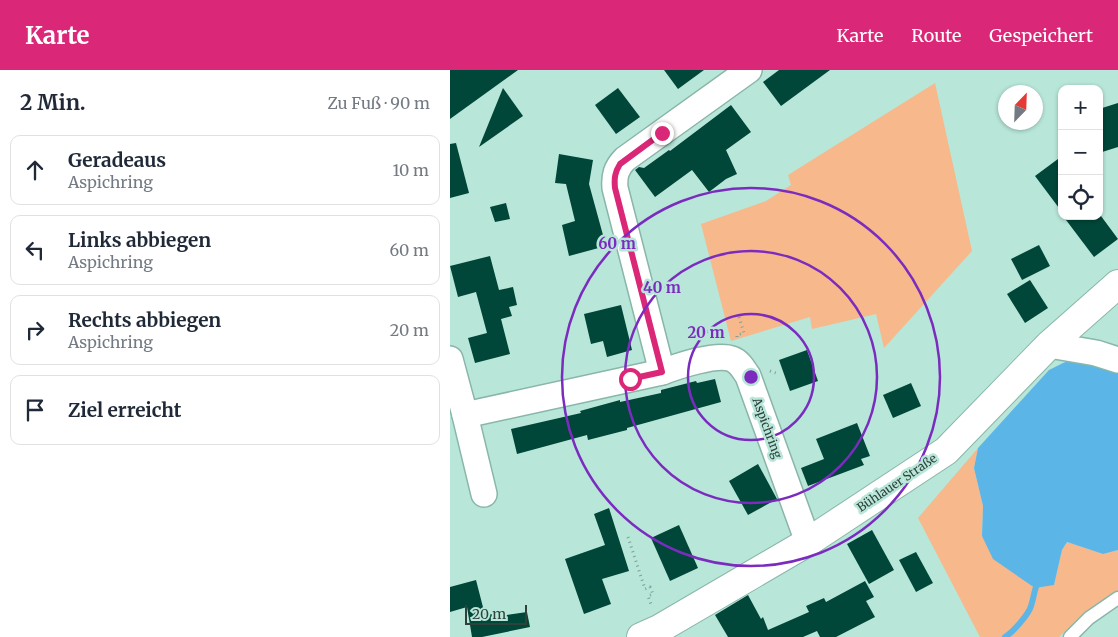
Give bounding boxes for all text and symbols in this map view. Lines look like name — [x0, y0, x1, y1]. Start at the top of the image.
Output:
text: Karte — [25, 20, 90, 51]
text: Karte — [837, 24, 883, 47]
text: Route — [911, 24, 961, 47]
text: Gespeichert — [989, 24, 1093, 47]
north arrow — [998, 85, 1043, 130]
map controls — [1058, 85, 1103, 220]
button: + — [1058, 85, 1103, 130]
text: 2 Min. — [20, 89, 86, 116]
text: Zu Fuß · 90 m — [327, 93, 430, 113]
route end — [651, 122, 674, 145]
button: − — [1058, 130, 1103, 175]
text: Geradeaus — [68, 148, 166, 172]
icon: ahead — [21, 156, 49, 184]
text: 10 m — [392, 160, 429, 180]
text: Aspichring — [68, 172, 153, 192]
button: locate — [1058, 175, 1103, 220]
text: Links abbiegen — [68, 228, 211, 252]
text: 60 m — [598, 234, 636, 253]
icon: left — [21, 236, 49, 264]
text: 60 m — [389, 240, 429, 260]
text: Aspichring — [68, 252, 153, 272]
text: 40 m — [643, 278, 681, 297]
text: Rechts abbiegen — [68, 308, 221, 332]
icon: right — [21, 316, 49, 344]
text: 20 m — [390, 320, 429, 340]
text: 20 m — [687, 323, 725, 342]
text: Aspichring — [68, 332, 153, 352]
route start — [619, 368, 642, 391]
centre of rings — [742, 368, 760, 386]
street label: Aspichring — [749, 394, 786, 461]
icon: arrive — [21, 396, 49, 424]
text: Ziel erreicht — [68, 398, 181, 422]
street label: Bühlauer Straße — [854, 450, 939, 515]
scale bar — [465, 602, 528, 625]
text: 20 m — [472, 605, 506, 623]

